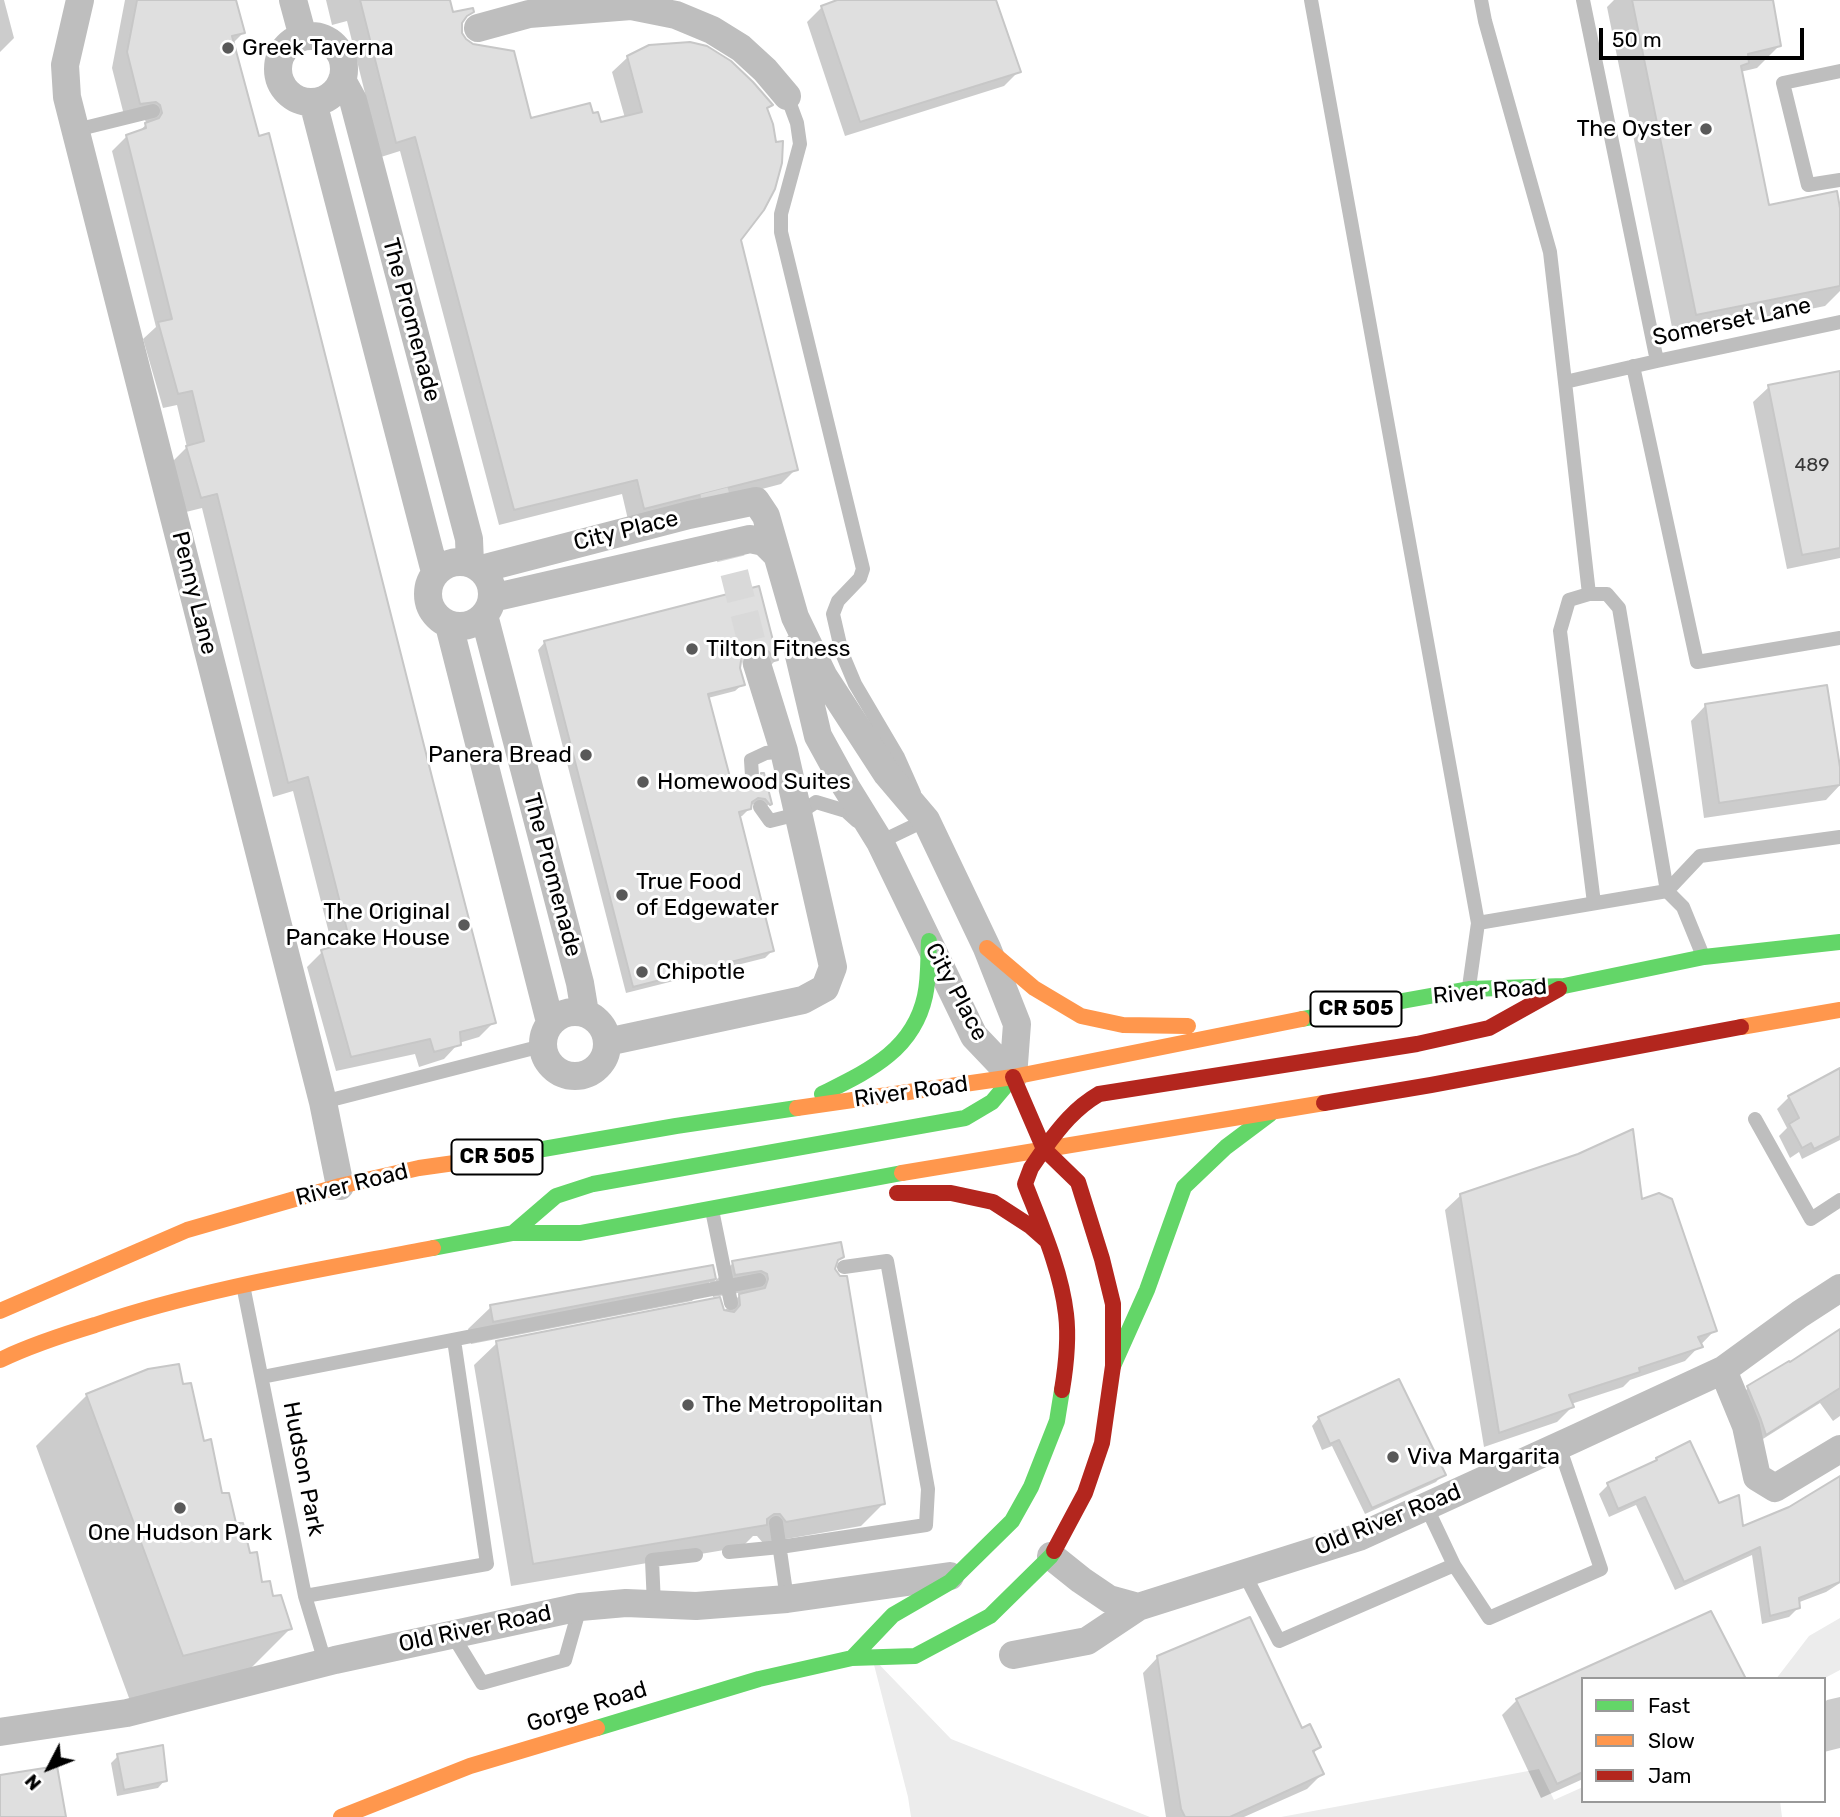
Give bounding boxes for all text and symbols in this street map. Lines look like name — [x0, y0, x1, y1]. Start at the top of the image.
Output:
scale bar — [1602, 14, 1807, 58]
text: 50 m — [1612, 27, 1662, 52]
place label: Greek Taverna — [242, 34, 394, 62]
marker: Greek Taverna — [220, 40, 236, 56]
place label: The Oyster — [1576, 115, 1692, 143]
marker: The Oyster — [1698, 121, 1714, 137]
street label: The Promenade — [376, 235, 446, 405]
street label: Somerset Lane — [1650, 292, 1814, 352]
house number: 489 — [1794, 455, 1830, 477]
street label: City Place — [571, 505, 681, 557]
street label: Penny Lane — [165, 529, 223, 657]
place label: Tilton Fitness — [706, 635, 850, 663]
marker: Tilton Fitness — [684, 641, 700, 657]
place label: Panera Bread — [428, 741, 572, 769]
marker: Panera Bread — [578, 747, 594, 763]
place label: Homewood Suites — [657, 768, 851, 796]
marker: Homewood Suites — [635, 774, 651, 790]
street label: The Promenade — [517, 790, 587, 960]
place label: True Food of Edgewater — [636, 868, 779, 922]
marker: True Food of Edgewater — [614, 887, 630, 903]
place label: The Original Pancake House — [286, 898, 450, 952]
marker: The Original Pancake House — [456, 917, 472, 933]
street label: City Place — [919, 938, 993, 1046]
place label: Chipotle — [656, 958, 745, 986]
marker: Chipotle — [634, 964, 650, 980]
street label: River Road — [1432, 973, 1548, 1011]
road number: CR 505 — [1310, 992, 1402, 1026]
street label: River Road — [852, 1070, 970, 1114]
road number: CR 505 — [452, 1140, 542, 1174]
street label: River Road — [293, 1158, 411, 1212]
place label: The Metropolitan — [702, 1391, 883, 1419]
marker: The Metropolitan — [680, 1397, 696, 1413]
street label: Hudson Park — [276, 1399, 330, 1539]
place label: Viva Margarita — [1407, 1443, 1560, 1471]
marker: Viva Margarita — [1385, 1449, 1401, 1465]
street label: Old River Road — [1311, 1478, 1465, 1562]
marker: One Hudson Park — [172, 1500, 188, 1516]
place label: One Hudson Park — [88, 1519, 272, 1547]
street label: Old River Road — [396, 1599, 554, 1659]
street label: Gorge Road — [524, 1676, 650, 1738]
legend — [1581, 1677, 1826, 1803]
text: Fast — [1648, 1693, 1690, 1718]
text: Slow — [1648, 1728, 1695, 1753]
north arrow — [14, 1733, 84, 1803]
text: Jam — [1648, 1763, 1692, 1788]
text: N — [20, 1770, 46, 1795]

